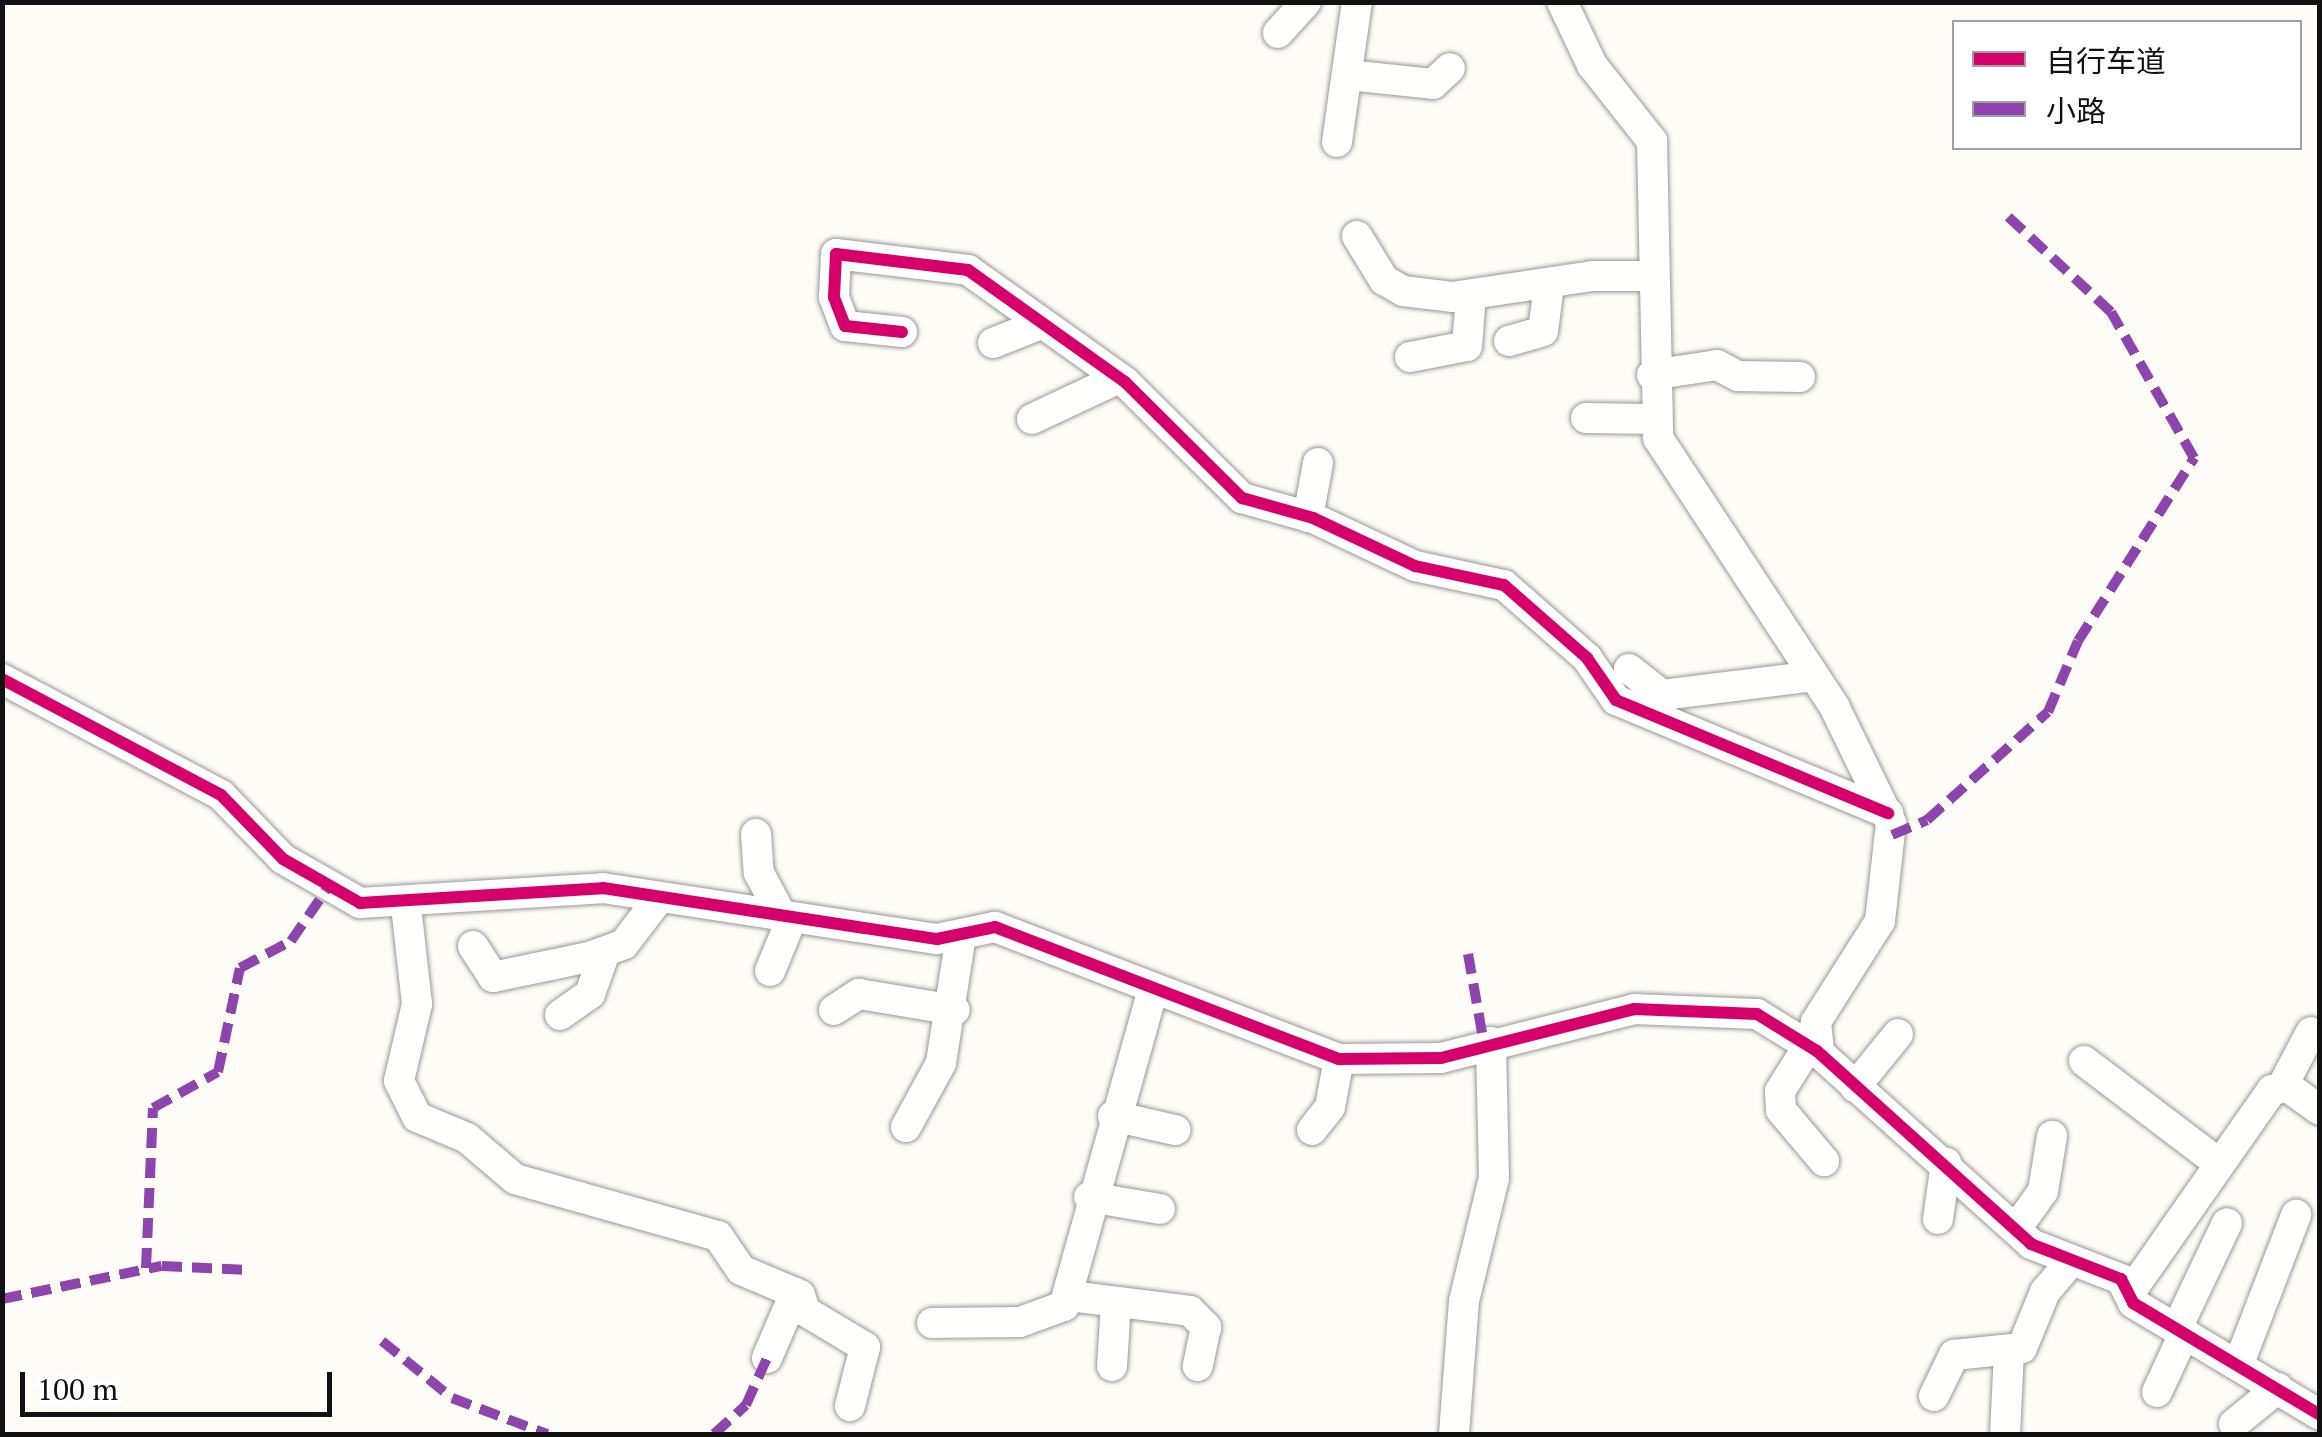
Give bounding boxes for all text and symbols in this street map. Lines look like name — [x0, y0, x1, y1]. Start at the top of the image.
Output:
legend — [1952, 20, 2302, 150]
text: 自行车道 — [2046, 41, 2166, 81]
text: 小路 — [2046, 91, 2106, 131]
scale bar — [25, 1352, 338, 1414]
text: 100 m — [37, 1369, 118, 1409]

